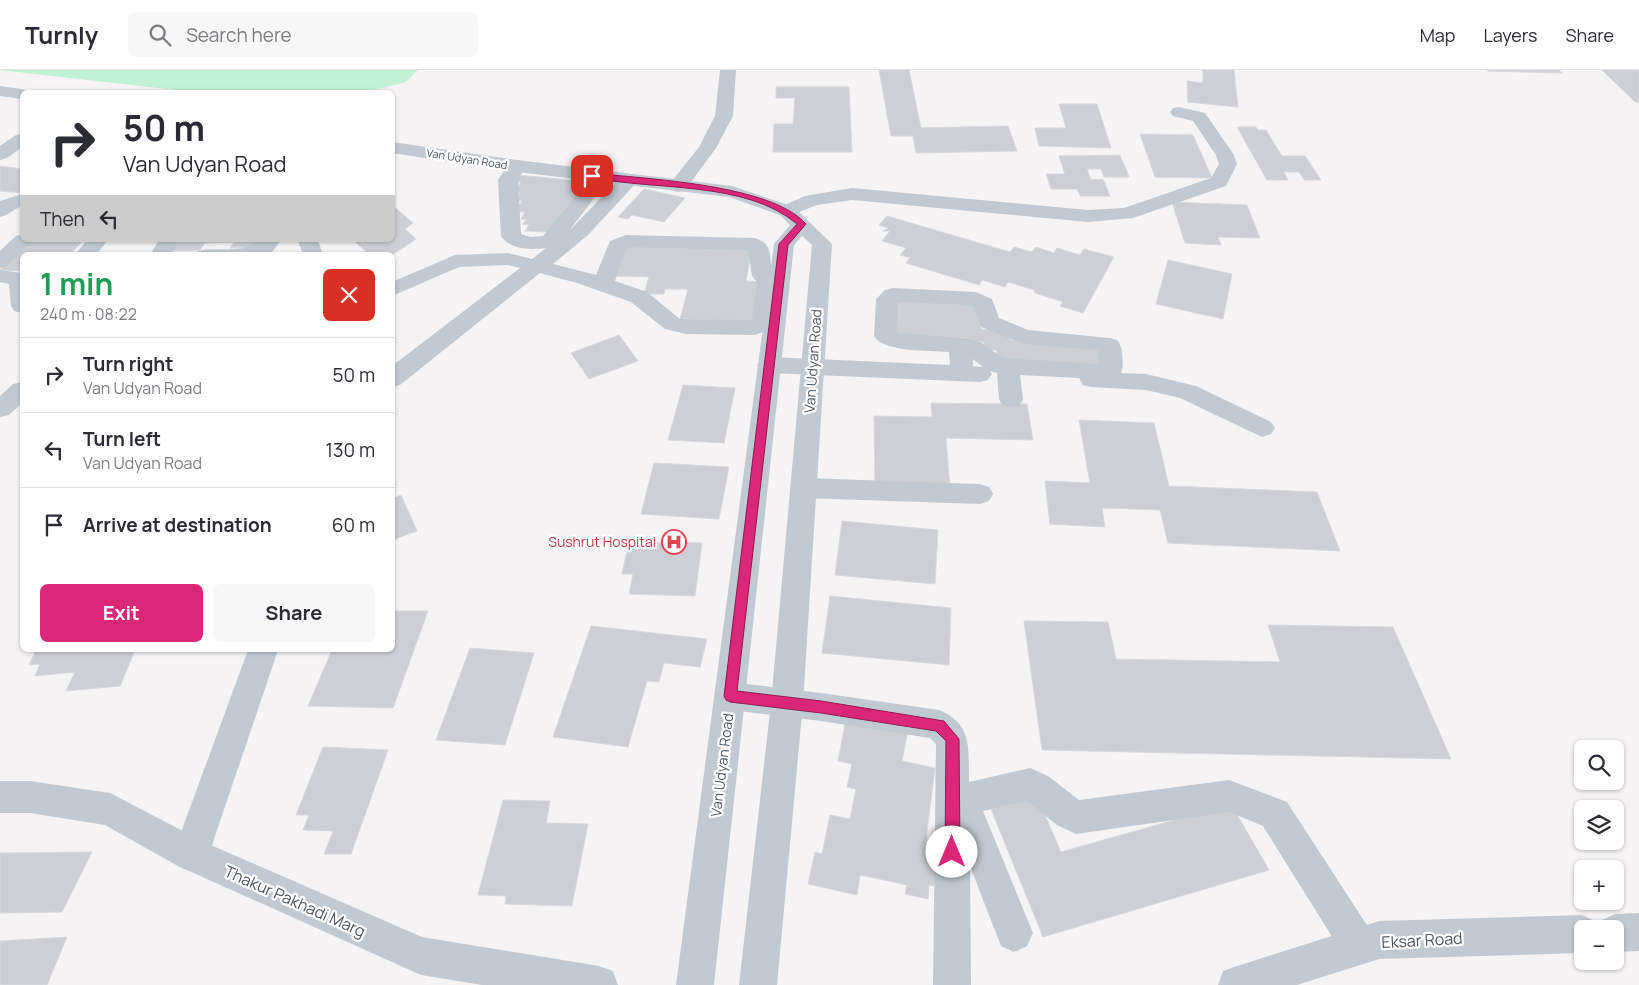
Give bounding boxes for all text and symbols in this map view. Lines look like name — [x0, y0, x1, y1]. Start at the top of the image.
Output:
search box — [128, 12, 478, 57]
text: Turnly — [25, 18, 98, 51]
icon: search — [146, 21, 174, 49]
text: Search here — [186, 22, 292, 48]
text: Map — [1420, 23, 1455, 47]
text: Layers — [1483, 23, 1537, 47]
text: Share — [1565, 23, 1614, 47]
text: 50 m — [123, 104, 205, 152]
icon: right — [40, 110, 105, 175]
street label: Van Udyan Road — [426, 145, 509, 172]
text: Van Udyan Road — [123, 149, 286, 179]
pin — [571, 155, 613, 197]
icon: arrive — [578, 162, 606, 190]
icon: left — [95, 205, 123, 233]
text: Then — [40, 206, 85, 232]
text: 1 min — [40, 263, 113, 304]
button: close — [323, 269, 375, 321]
text: 240 m · 08:22 — [40, 303, 137, 325]
street label: Van Udyan Road — [799, 308, 826, 414]
text: Turn right — [83, 351, 173, 377]
icon: right — [40, 361, 68, 389]
text: 50 m — [333, 362, 375, 388]
text: Van Udyan Road — [83, 377, 202, 399]
text: Turn left — [83, 426, 161, 452]
icon: left — [40, 436, 68, 464]
text: 130 m — [326, 437, 375, 463]
text: Van Udyan Road — [83, 452, 202, 474]
icon: arrive — [40, 511, 68, 539]
text: Arrive at destination — [83, 512, 272, 538]
text: 60 m — [332, 512, 375, 538]
hospital icon: Sushrut Hospital — [661, 529, 687, 555]
place label: Sushrut Hospital — [548, 532, 656, 551]
button: Exit — [40, 584, 203, 642]
button: Share — [213, 584, 375, 642]
street label: Van Udyan Road — [706, 712, 737, 818]
map controls — [1574, 740, 1624, 970]
button: search — [1574, 740, 1624, 790]
button: layers — [1574, 800, 1624, 850]
position arrow — [925, 825, 977, 877]
street label: Thakur Pakhadi Marg — [221, 860, 369, 942]
button: + — [1574, 860, 1624, 910]
button: − — [1574, 920, 1624, 970]
street label: Eksar Road — [1381, 927, 1463, 953]

